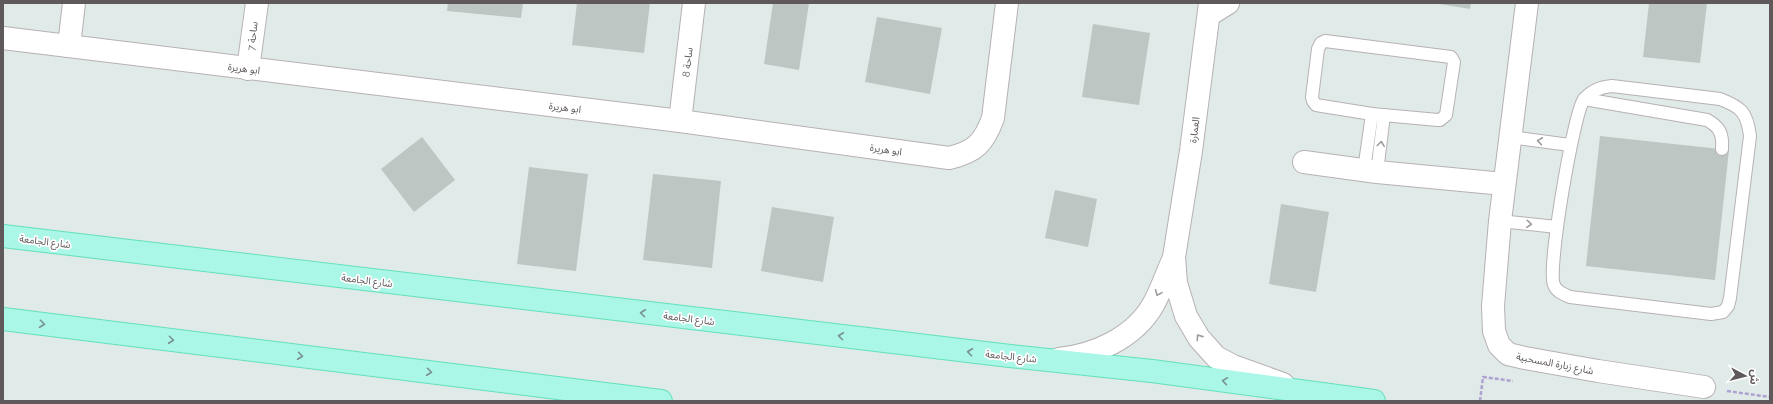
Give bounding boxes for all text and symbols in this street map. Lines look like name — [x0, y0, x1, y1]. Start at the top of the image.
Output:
street label: ساحة 7 — [245, 21, 260, 51]
street label: ساحة 8 — [680, 46, 695, 78]
street label: ابو هريرة — [227, 61, 261, 77]
street label: ابو هريرة — [548, 100, 582, 116]
street label: العمارة — [1187, 116, 1203, 144]
one-way arrow — [1537, 137, 1543, 146]
one-way arrow — [1376, 141, 1385, 147]
street label: ابو هريرة — [869, 142, 903, 158]
one-way arrow — [1526, 219, 1532, 228]
street label: شارع الجامعة — [18, 233, 71, 252]
street label: شارع الجامعة — [340, 272, 393, 291]
one-way arrow — [1155, 289, 1163, 296]
one-way arrow — [640, 308, 646, 317]
street label: شارع الجامعة — [662, 310, 715, 329]
one-way arrow — [39, 319, 45, 328]
one-way arrow — [838, 332, 844, 341]
one-way arrow — [1196, 334, 1204, 341]
one-way arrow — [168, 335, 174, 344]
one-way arrow — [967, 348, 974, 357]
street label: شارع الجامعة — [984, 348, 1037, 367]
one-way arrow — [297, 351, 303, 360]
street label: شارع زبارة المسحبية — [1515, 351, 1595, 378]
north arrow — [1725, 356, 1765, 396]
one-way arrow — [426, 367, 432, 376]
text: ش — [1747, 369, 1762, 385]
one-way arrow — [1222, 377, 1228, 386]

